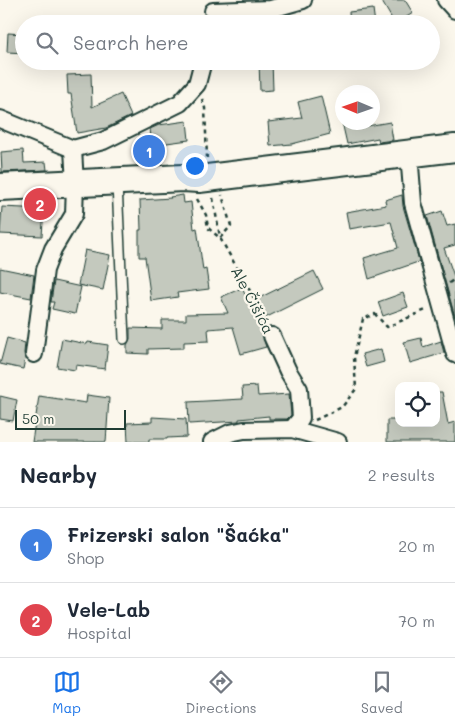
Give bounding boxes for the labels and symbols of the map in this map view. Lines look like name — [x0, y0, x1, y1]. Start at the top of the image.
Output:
north arrow — [335, 85, 380, 130]
pin: 1 — [133, 132, 165, 170]
your location — [182, 153, 208, 179]
pin: 2 — [24, 185, 56, 223]
street label: Ale Čišića — [227, 263, 279, 337]
scale bar — [15, 407, 126, 430]

